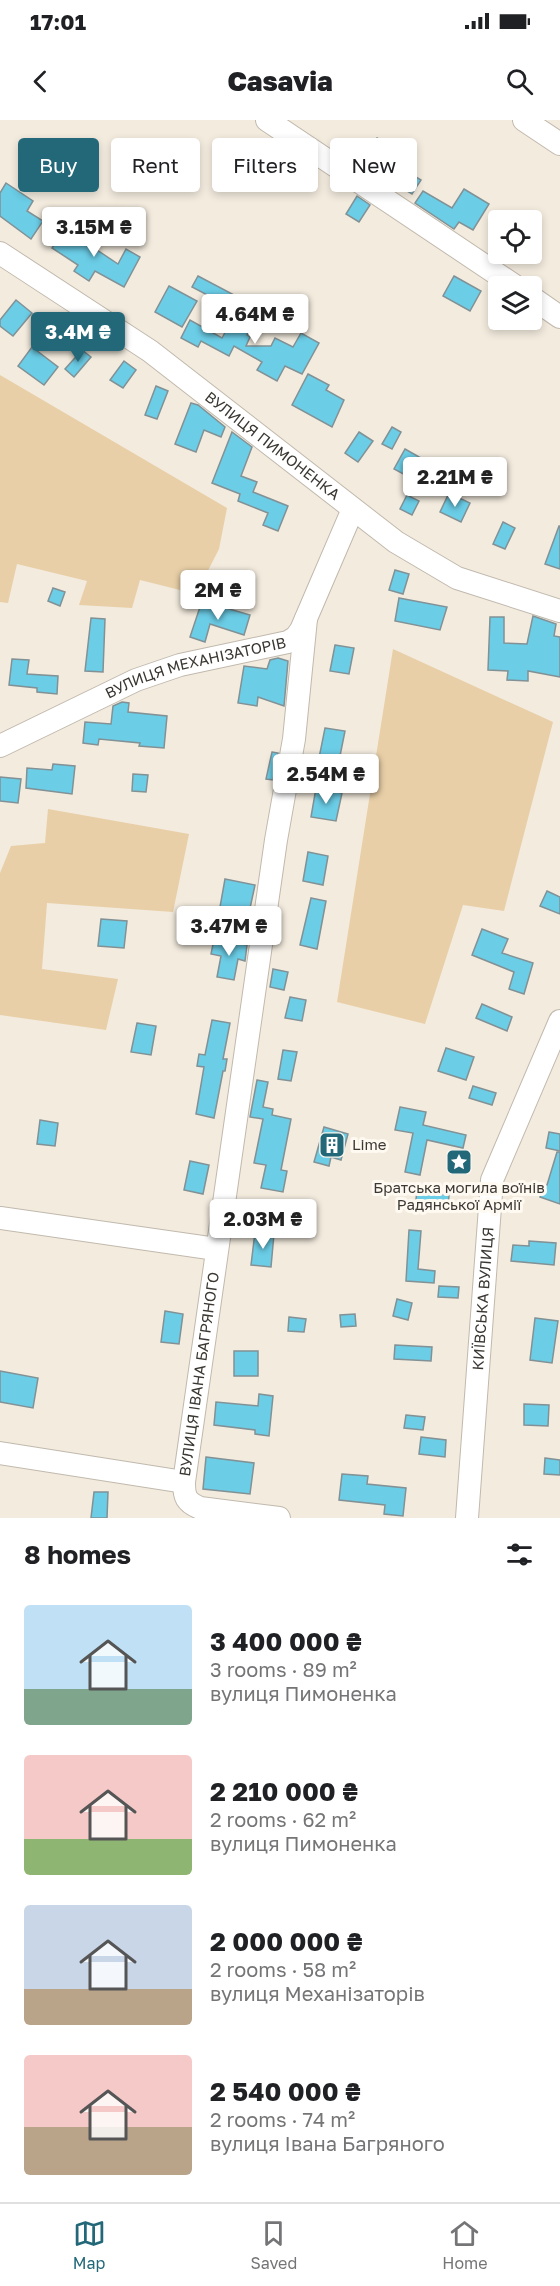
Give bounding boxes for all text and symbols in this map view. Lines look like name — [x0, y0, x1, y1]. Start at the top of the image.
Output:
text: 17:01 — [30, 8, 86, 35]
icon: back — [24, 65, 57, 98]
text: Casavia — [227, 65, 333, 97]
icon: search — [503, 65, 536, 98]
chip: Buy — [18, 138, 99, 192]
chip: Rent — [111, 138, 200, 192]
chip: Filters — [212, 138, 318, 192]
chip: New — [330, 138, 417, 192]
pin: 3.15M ₴ — [39, 207, 149, 258]
map controls — [488, 210, 542, 330]
button: locate — [488, 210, 542, 264]
text: 3.15M ₴ — [56, 214, 132, 238]
button: layers — [488, 276, 542, 330]
pin: 4.64M ₴ — [200, 294, 310, 345]
text: 4.64M ₴ — [215, 301, 295, 325]
pin: 3.4M ₴ — [29, 312, 127, 363]
text: 3.4M ₴ — [45, 319, 111, 343]
street label: ВУЛИЦЯ ПИМОНЕНКА — [202, 387, 344, 503]
pin: 2.21M ₴ — [400, 457, 510, 508]
text: 2.21M ₴ — [417, 464, 493, 488]
pin: 2M ₴ — [182, 570, 254, 621]
text: 2M ₴ — [194, 577, 242, 601]
street label: ВУЛИЦЯ МЕХАНІЗАТОРІВ — [102, 633, 288, 702]
pin: 2.54M ₴ — [271, 754, 381, 805]
text: 2.54M ₴ — [287, 761, 365, 785]
pin: 3.47M ₴ — [174, 906, 284, 957]
text: 3.47M ₴ — [191, 913, 268, 937]
building icon: Lime — [317, 1130, 347, 1160]
place label: Lime — [352, 1135, 387, 1153]
place icon: Братська могила воїнів Радянської Армії — [444, 1147, 474, 1177]
place label: Братська могила воїнів Радянської Армії — [373, 1178, 545, 1213]
pin: 2.03M ₴ — [208, 1199, 318, 1250]
text: 2.03M ₴ — [224, 1206, 302, 1230]
street label: КИЇВСЬКА ВУЛИЦЯ — [468, 1226, 497, 1371]
street label: ВУЛИЦЯ ІВАНА БАГРЯНОГО — [175, 1271, 222, 1477]
icon: filters — [503, 1538, 536, 1571]
text: 8 homes — [24, 1539, 131, 1570]
text: 3 400 000 ₴ — [210, 1626, 362, 1657]
icon: home — [72, 1629, 144, 1701]
text: 3 rooms · 89 m² — [210, 1657, 357, 1681]
text: вулиця Пимоненка — [210, 1681, 397, 1705]
text: 2 210 000 ₴ — [210, 1776, 358, 1807]
icon: home — [72, 1779, 144, 1851]
text: 2 rooms · 62 m² — [210, 1807, 356, 1831]
text: вулиця Пимоненка — [210, 1831, 397, 1855]
text: 2 000 000 ₴ — [210, 1926, 363, 1957]
icon: home — [72, 1929, 144, 2001]
text: 2 rooms · 58 m² — [210, 1957, 356, 1981]
text: вулиця Механізаторів — [210, 1981, 425, 2005]
text: 2 540 000 ₴ — [210, 2076, 361, 2107]
icon: home — [72, 2079, 144, 2151]
text: 2 rooms · 74 m² — [210, 2107, 355, 2131]
text: вулиця Івана Багряного — [210, 2131, 445, 2155]
tab: Map — [73, 2217, 106, 2273]
tab: Saved — [251, 2217, 297, 2273]
tab: Home — [442, 2217, 487, 2273]

